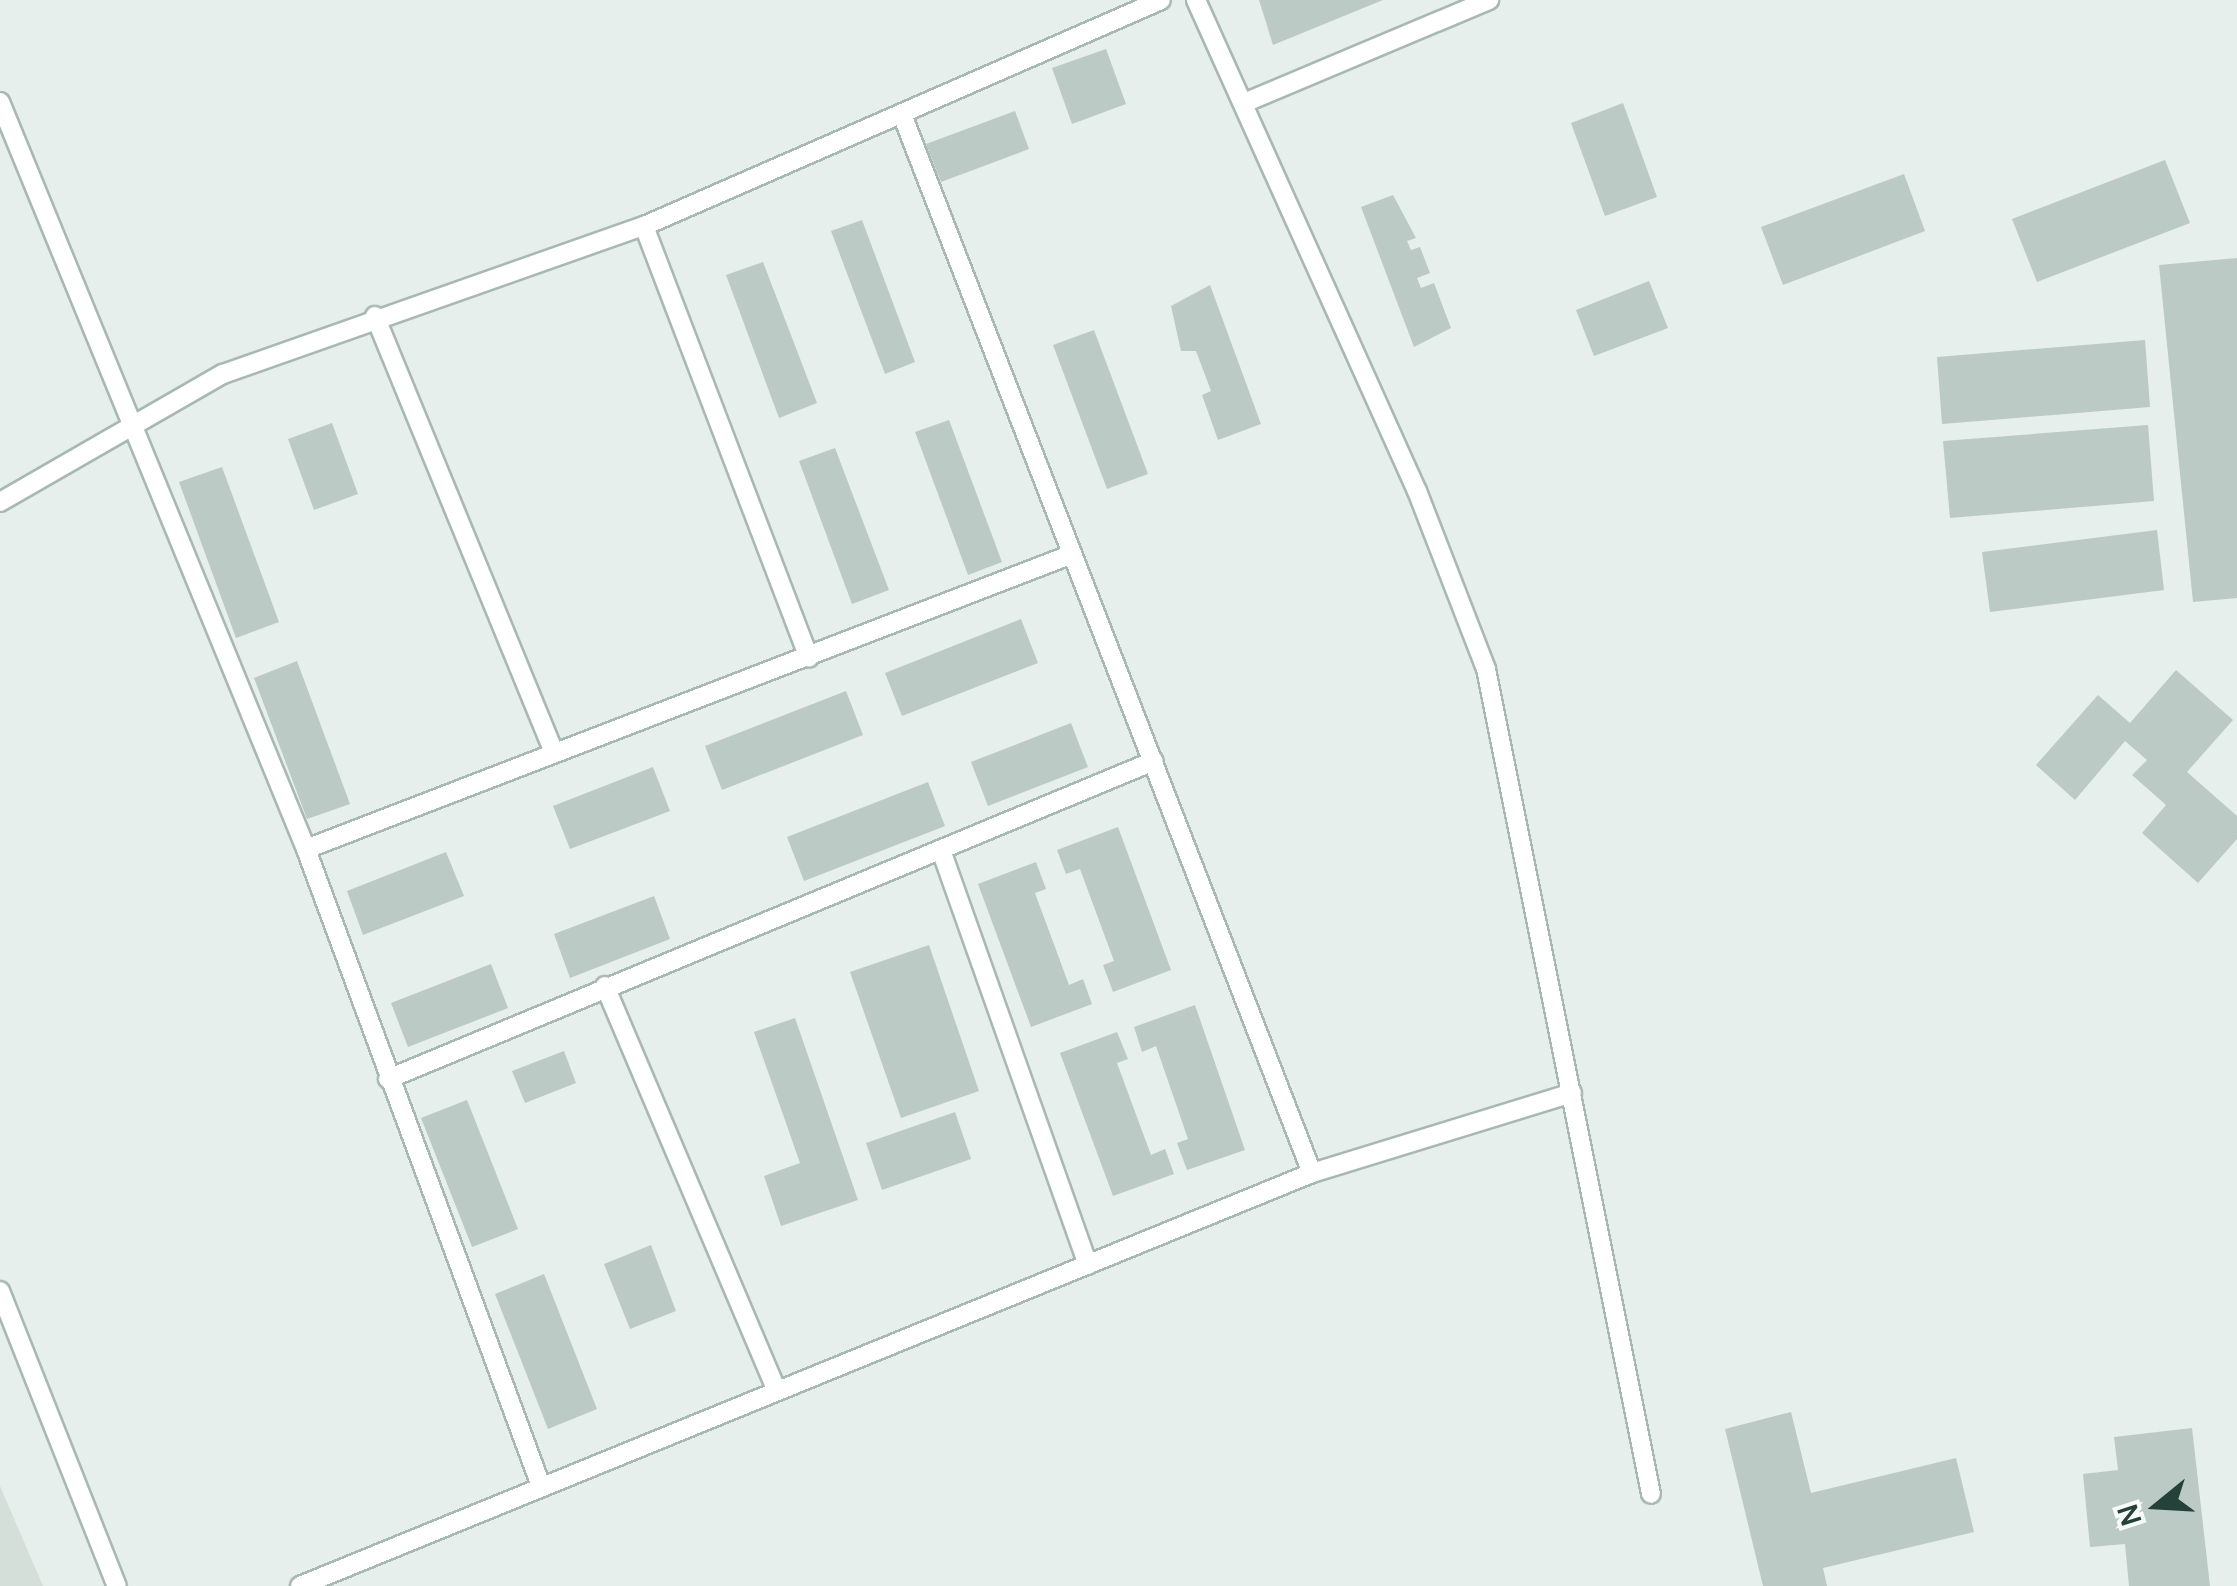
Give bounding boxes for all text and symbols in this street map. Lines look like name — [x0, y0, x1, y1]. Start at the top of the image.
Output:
north arrow — [2107, 1456, 2207, 1556]
text: N — [2107, 1500, 2150, 1531]

